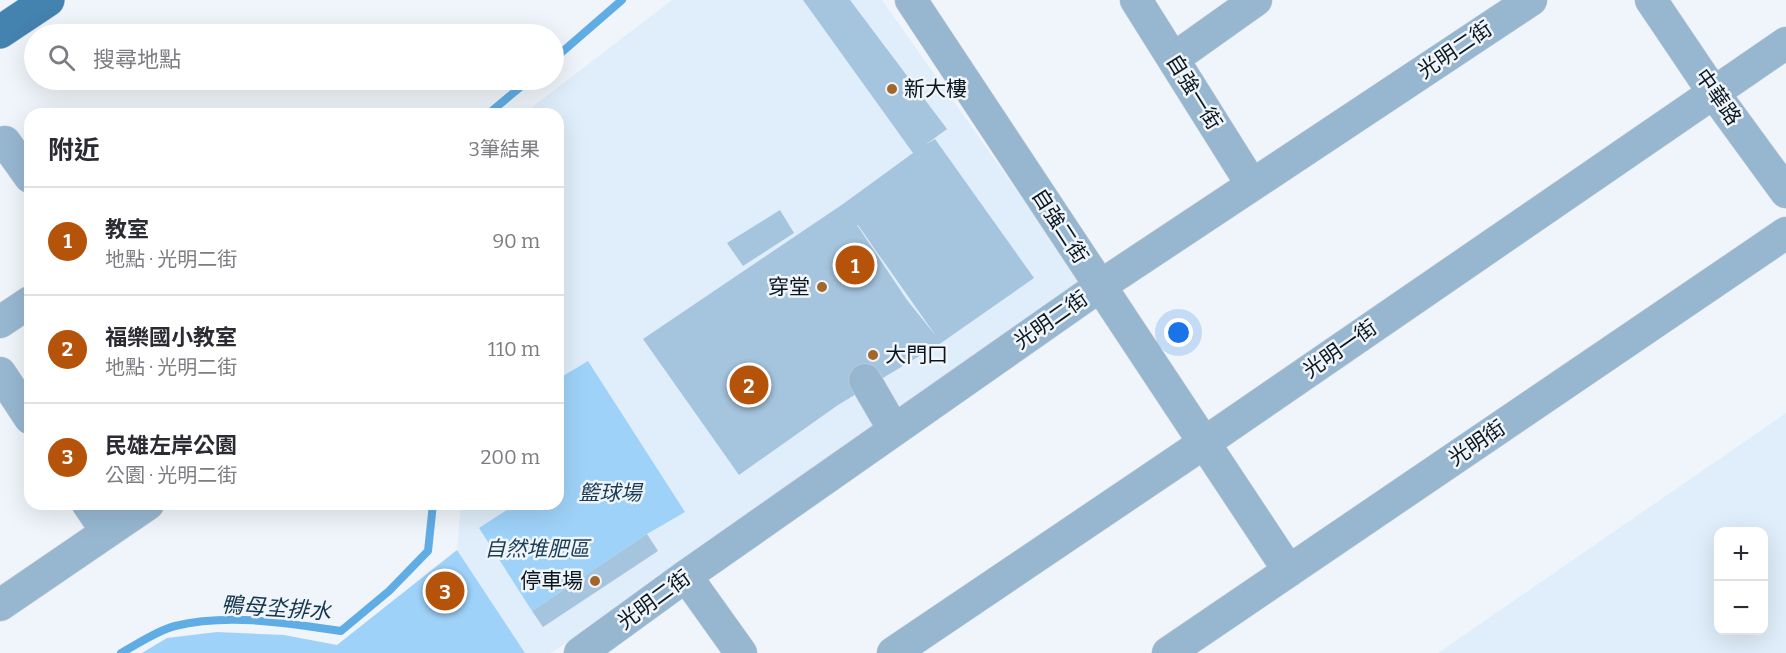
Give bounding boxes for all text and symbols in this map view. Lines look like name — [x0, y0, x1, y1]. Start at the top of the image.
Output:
street label: 光明二街 — [1413, 16, 1497, 84]
search box — [24, 24, 564, 90]
icon: search — [45, 41, 78, 74]
text: 搜尋地點 — [93, 46, 181, 73]
street label: 自強一街 — [1161, 49, 1227, 135]
street label: 中華路 — [1689, 64, 1747, 130]
place label: 新大樓 — [904, 76, 967, 102]
marker: 新大樓 — [885, 82, 899, 96]
text: 附近 — [48, 135, 100, 166]
text: 3筆結果 — [469, 137, 540, 161]
street label: 自強二街 — [1026, 184, 1094, 268]
text: 教室 — [105, 216, 149, 243]
text: 1 — [63, 229, 72, 253]
text: 90 m — [492, 229, 540, 253]
pin: 1 — [836, 242, 874, 288]
text: 地點 · 光明二街 — [105, 247, 237, 271]
place label: 穿堂 — [768, 274, 810, 300]
marker: 穿堂 — [815, 280, 829, 294]
street label: 光明二街 — [1009, 285, 1093, 355]
street label: 光明一街 — [1298, 314, 1382, 384]
your location — [1164, 318, 1193, 347]
text: 福樂國小教室 — [105, 324, 237, 351]
text: 2 — [62, 337, 73, 361]
text: 110 m — [488, 337, 540, 361]
place label: 大門口 — [885, 342, 948, 368]
marker: 大門口 — [866, 348, 880, 362]
text: 地點 · 光明二街 — [105, 355, 237, 379]
pin: 2 — [730, 362, 768, 408]
street label: 光明街 — [1444, 415, 1510, 471]
text: 民雄左岸公園 — [105, 432, 237, 459]
text: 3 — [62, 445, 73, 469]
text: 200 m — [480, 445, 540, 469]
text: 公園 · 光明二街 — [105, 463, 237, 487]
park label: 籃球場 — [579, 480, 643, 506]
map controls — [1714, 527, 1768, 635]
button: + — [1714, 527, 1768, 581]
park label: 自然堆肥區 — [485, 536, 592, 562]
street label: 光明二街 — [612, 565, 696, 635]
pin: 3 — [426, 568, 464, 614]
place label: 停車場 — [520, 568, 583, 594]
marker: 停車場 — [588, 574, 602, 588]
button: − — [1714, 581, 1768, 635]
water label: 鴨母坔排水 — [220, 591, 333, 625]

